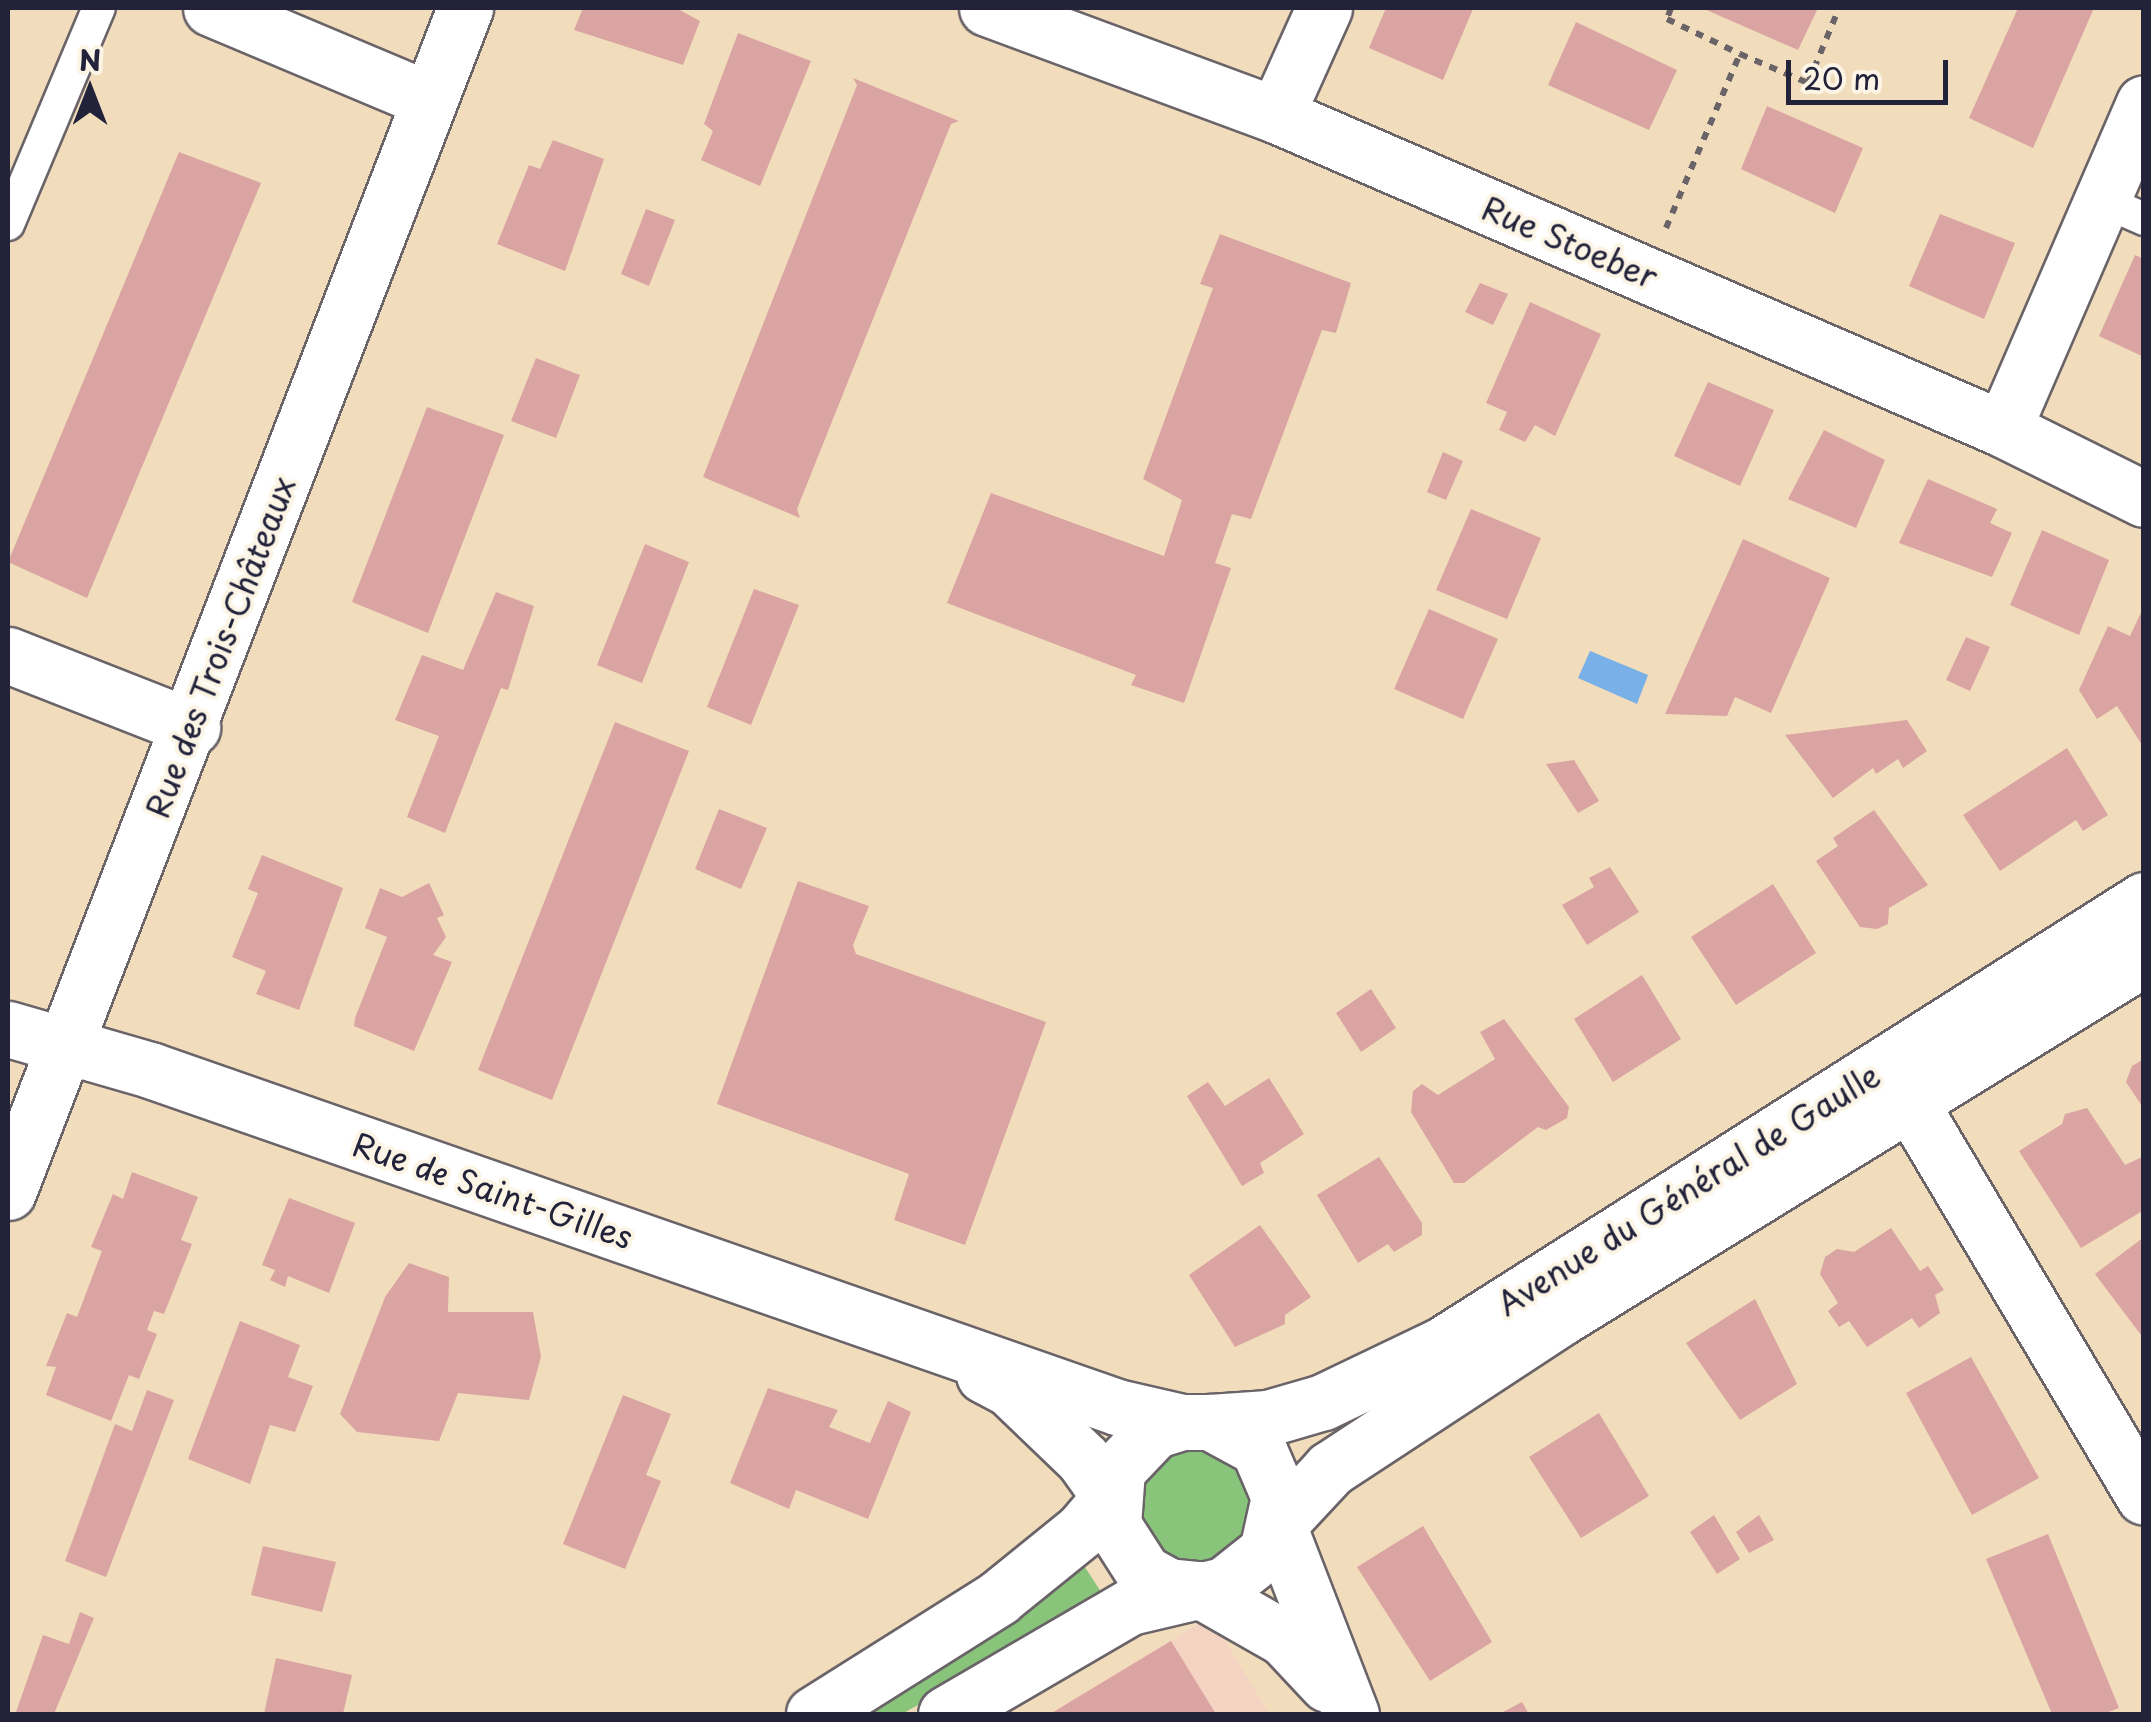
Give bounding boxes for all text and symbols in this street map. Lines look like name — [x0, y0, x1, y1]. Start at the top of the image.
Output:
text: N — [79, 38, 101, 81]
north arrow — [40, 40, 140, 140]
scale bar — [1791, 40, 1954, 102]
text: 20 m — [1803, 55, 1880, 100]
street label: Rue Stoeber — [1476, 188, 1664, 296]
street label: Rue des Trois-Châteaux — [136, 469, 304, 825]
street label: Avenue du Général de Gaulle — [1488, 1054, 1888, 1324]
street label: Rue de Saint-Gilles — [346, 1123, 640, 1257]

